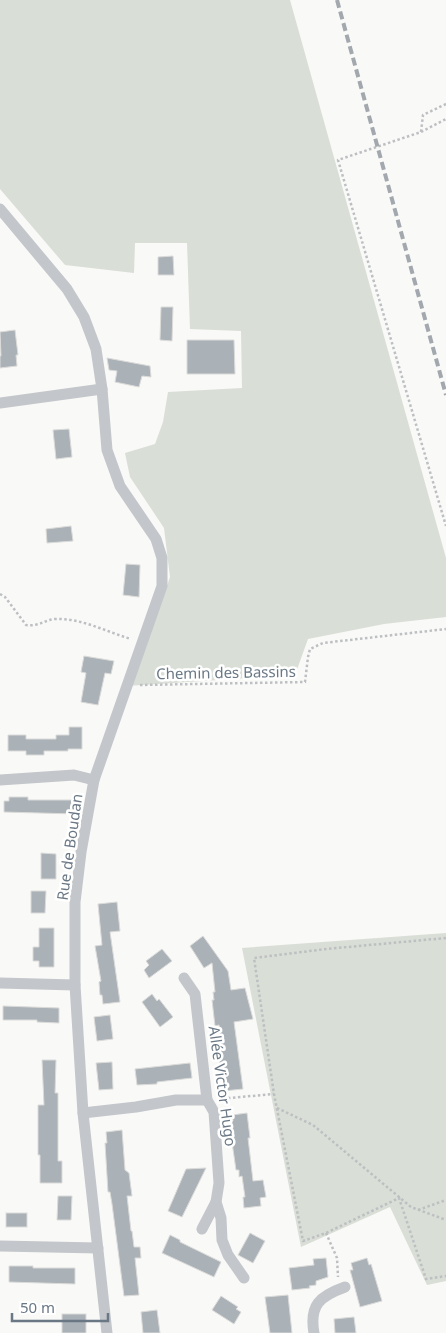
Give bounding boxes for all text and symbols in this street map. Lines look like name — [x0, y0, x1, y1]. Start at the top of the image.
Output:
street label: Chemin des Bassins — [156, 661, 296, 683]
street label: Rue de Boudan — [52, 792, 86, 902]
street label: Allée Victor Hugo — [205, 1024, 241, 1148]
scale bar — [12, 1290, 109, 1322]
text: 50 m — [20, 1297, 55, 1317]

